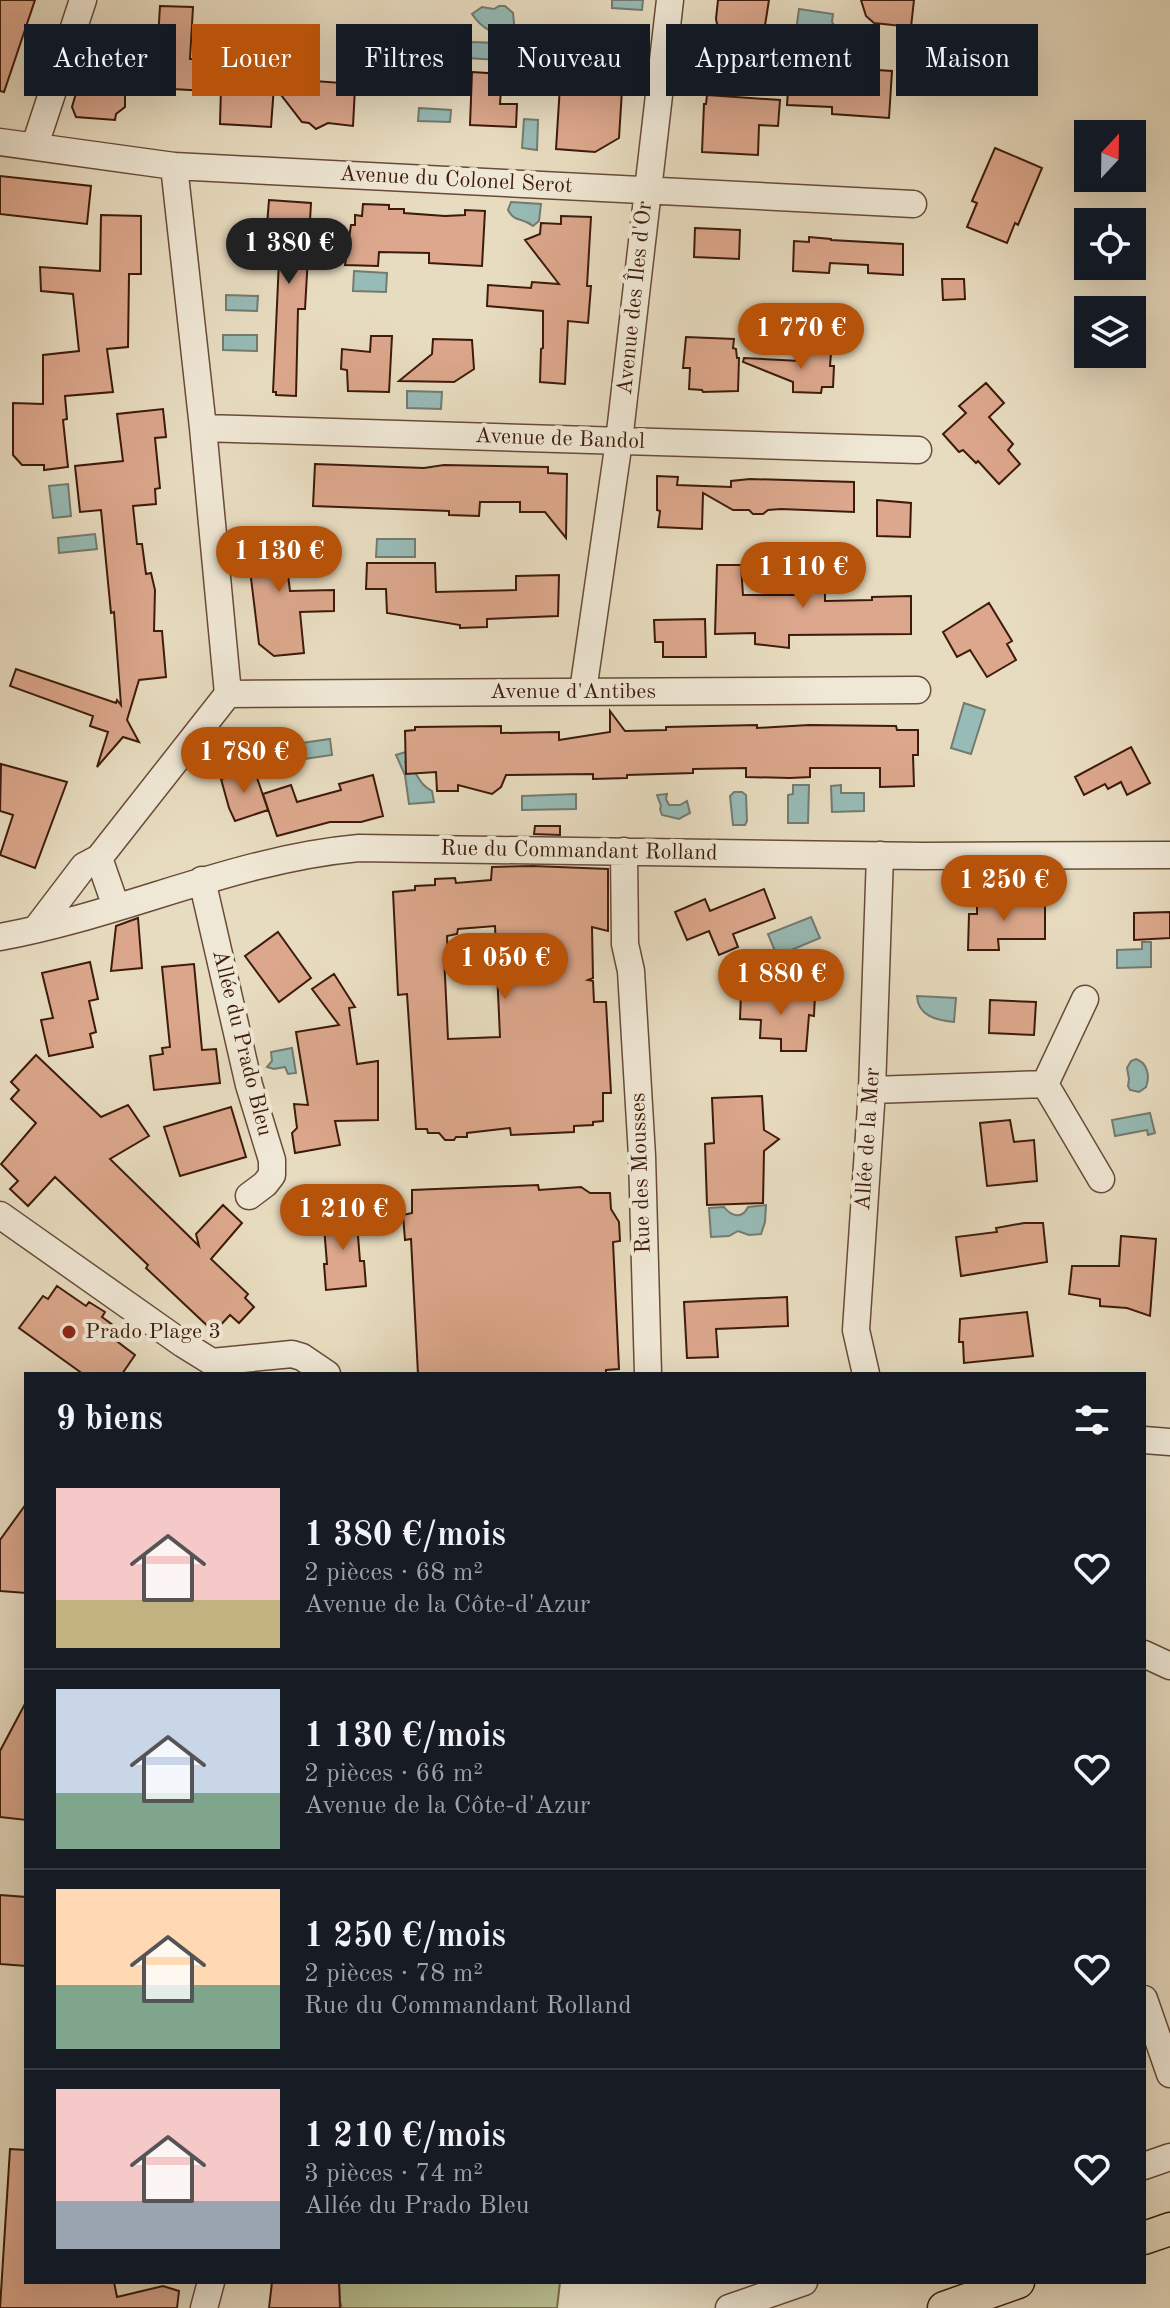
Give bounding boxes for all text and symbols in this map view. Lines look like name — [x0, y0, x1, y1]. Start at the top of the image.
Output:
chip: Acheter — [24, 24, 176, 96]
chip: Louer — [192, 24, 320, 96]
chip: Filtres — [336, 24, 472, 96]
chip: Nouveau — [488, 24, 650, 96]
chip: Appartement — [666, 24, 880, 96]
chip: Maison — [896, 24, 1038, 96]
north arrow — [1074, 120, 1146, 192]
map controls — [1074, 120, 1146, 368]
street label: Avenue du Colonel Serot — [339, 163, 573, 197]
street label: Avenue des Îles d'Or — [611, 200, 656, 396]
button: locate — [1074, 208, 1146, 280]
pin: 1 380 € — [215, 218, 363, 286]
text: 1 380 € — [244, 231, 334, 257]
button: layers — [1074, 296, 1146, 368]
pin: 1 770 € — [727, 303, 875, 371]
text: 1 770 € — [756, 316, 846, 342]
street label: Avenue de Bandol — [475, 425, 645, 453]
pin: 1 130 € — [205, 526, 353, 594]
text: 1 130 € — [234, 539, 324, 565]
pin: 1 110 € — [729, 542, 877, 610]
text: 1 110 € — [758, 555, 848, 581]
street label: Avenue d'Antibes — [490, 681, 656, 703]
pin: 1 780 € — [170, 727, 318, 795]
text: 1 780 € — [199, 740, 289, 766]
street label: Rue du Commandant Rolland — [440, 838, 718, 864]
pin: 1 250 € — [930, 855, 1078, 923]
text: 1 250 € — [959, 868, 1049, 894]
pin: 1 050 € — [431, 933, 579, 1001]
text: 1 050 € — [460, 946, 550, 972]
street label: Allée du Prado Bleu — [208, 948, 276, 1139]
pin: 1 880 € — [707, 949, 855, 1017]
text: 1 880 € — [736, 962, 826, 988]
street label: Allée de la Mer — [852, 1067, 884, 1211]
street label: Rue des Mousses — [627, 1092, 655, 1254]
pin: 1 210 € — [269, 1184, 417, 1252]
text: 1 210 € — [298, 1197, 388, 1223]
place label: Prado Plage 3 — [85, 1321, 221, 1343]
marker: Prado Plage 3 — [60, 1323, 78, 1341]
icon: filters — [1070, 1398, 1114, 1442]
text: 9 biens — [56, 1403, 163, 1437]
text: 1 380 €/mois — [304, 1519, 506, 1553]
icon: home — [120, 1520, 216, 1616]
icon: heart — [1070, 1546, 1114, 1590]
text: 2 pièces · 68 m² — [304, 1560, 483, 1586]
text: Avenue de la Côte-d'Azur — [304, 1592, 590, 1618]
text: 1 130 €/mois — [304, 1720, 506, 1754]
icon: home — [120, 1721, 216, 1817]
icon: heart — [1070, 1747, 1114, 1791]
text: 2 pièces · 66 m² — [304, 1761, 483, 1787]
text: Avenue de la Côte-d'Azur — [304, 1793, 590, 1819]
text: 1 250 €/mois — [304, 1920, 506, 1954]
icon: home — [120, 1921, 216, 2017]
icon: heart — [1070, 1947, 1114, 1991]
text: 2 pièces · 78 m² — [304, 1961, 483, 1987]
text: Rue du Commandant Rolland — [304, 1993, 632, 2019]
text: 1 210 €/mois — [304, 2120, 506, 2154]
icon: home — [120, 2121, 216, 2217]
icon: heart — [1070, 2147, 1114, 2191]
text: 3 pièces · 74 m² — [304, 2161, 483, 2187]
text: Allée du Prado Bleu — [304, 2193, 530, 2219]

